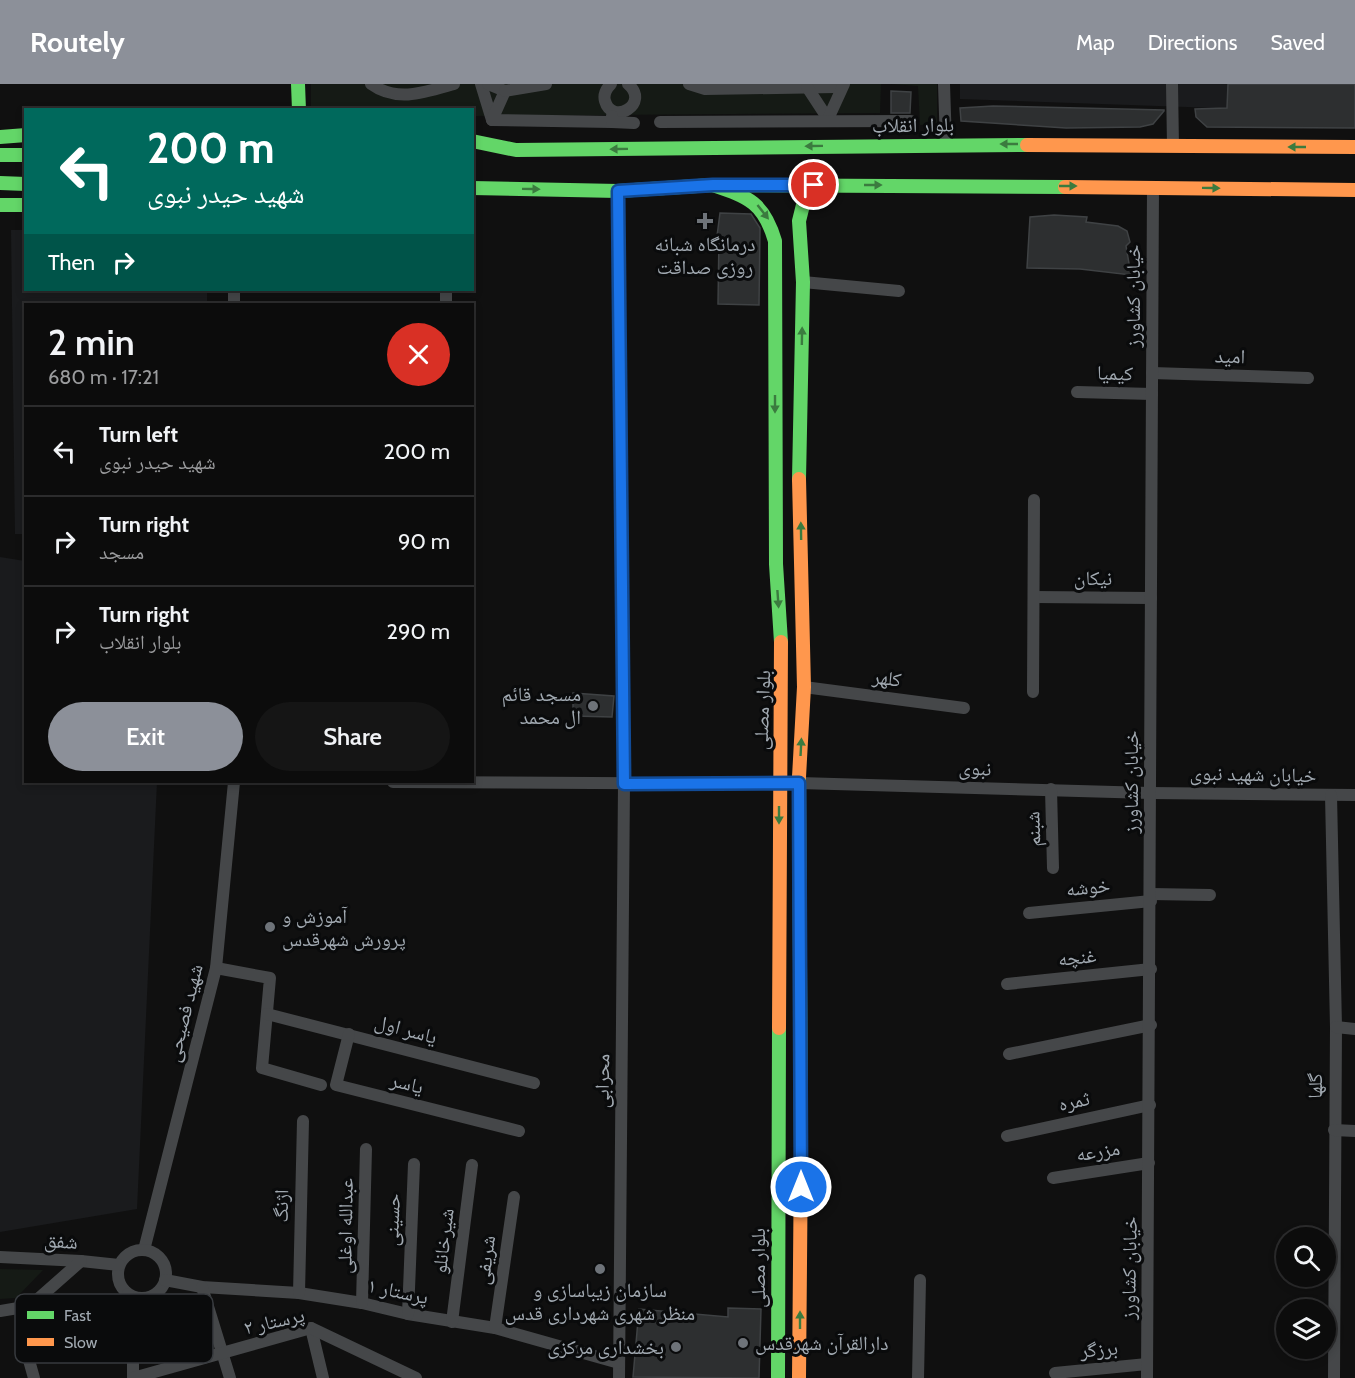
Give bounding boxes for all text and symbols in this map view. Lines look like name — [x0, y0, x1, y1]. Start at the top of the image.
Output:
text: Routely — [30, 25, 125, 59]
text: Map — [1076, 30, 1115, 55]
text: Directions — [1148, 30, 1237, 55]
text: Saved — [1270, 30, 1325, 55]
street label: بلوار انقلاب — [872, 112, 954, 138]
text: 200 m — [147, 122, 274, 174]
icon: left — [48, 132, 126, 210]
one-way arrow — [1000, 139, 1019, 149]
one-way arrow — [805, 141, 824, 151]
one-way arrow — [1287, 142, 1306, 151]
one-way arrow — [610, 144, 629, 154]
pin — [788, 159, 839, 210]
icon: arrive — [797, 168, 830, 201]
text: شهید حیدر نبوی — [147, 177, 304, 210]
one-way arrow — [863, 180, 882, 190]
one-way arrow — [1058, 181, 1077, 191]
one-way arrow — [1202, 183, 1221, 193]
one-way arrow — [521, 184, 540, 194]
one-way arrow — [757, 204, 770, 220]
marker: درمانگاه شبانه روزی صداقت — [696, 212, 714, 230]
place label: درمانگاه شبانه روزی صداقت — [654, 232, 756, 279]
street label: خیابان کشاورز — [1121, 244, 1145, 349]
icon: right — [107, 246, 140, 279]
text: Then — [48, 249, 95, 276]
text: 2 min — [48, 320, 135, 364]
button: close — [387, 323, 450, 386]
one-way arrow — [797, 326, 807, 345]
street label: امید — [1214, 343, 1246, 369]
street label: کیمیا — [1097, 360, 1133, 386]
text: 680 m · 17:21 — [48, 365, 159, 389]
one-way arrow — [770, 394, 780, 413]
text: Turn left — [99, 421, 178, 448]
icon: left — [48, 435, 81, 468]
text: 200 m — [384, 438, 450, 465]
text: شهید حیدر نبوی — [99, 450, 216, 474]
text: Turn right — [99, 511, 189, 538]
one-way arrow — [796, 521, 805, 540]
icon: right — [48, 525, 81, 558]
text: 90 m — [398, 528, 450, 555]
text: مسجد — [99, 540, 144, 564]
street label: نیکان — [1074, 566, 1112, 590]
one-way arrow — [774, 589, 783, 608]
text: Turn right — [99, 601, 189, 628]
icon: right — [48, 615, 81, 648]
text: 290 m — [386, 618, 450, 645]
text: بلوار انقلاب — [99, 630, 181, 654]
street label: کلهر — [870, 664, 903, 692]
street label: بلوار مصلی — [749, 670, 775, 750]
place label: مسجد قائم ال محمد — [502, 682, 581, 729]
marker: مسجد قائم ال محمد — [586, 699, 600, 713]
button: Exit — [48, 702, 243, 771]
button: Share — [255, 702, 450, 771]
street label: خیابان کشاورز — [1119, 730, 1143, 835]
one-way arrow — [796, 737, 805, 756]
street label: نبوی — [958, 755, 992, 781]
street label: خیابان شهید نبوی — [1189, 761, 1317, 787]
one-way arrow — [774, 805, 784, 824]
street label: شبنم — [1020, 811, 1048, 847]
street label: خوشه — [1065, 873, 1112, 901]
place label: آموزش و پرورش شهرقدس — [282, 904, 406, 951]
marker: آموزش و پرورش شهرقدس — [263, 920, 277, 934]
street label: غنچه — [1057, 943, 1097, 971]
street label: شهید فصیحی — [160, 961, 208, 1065]
street label: یاسر اول — [372, 1009, 440, 1049]
street label: محرابی — [590, 1054, 614, 1108]
street label: یاسر — [387, 1067, 426, 1099]
street label: گلها — [1303, 1073, 1327, 1099]
street label: ثمره — [1056, 1086, 1092, 1116]
street label: مزرعه — [1074, 1136, 1122, 1166]
position arrow — [769, 1155, 833, 1219]
street label: عبدالله اوغلی — [332, 1178, 358, 1274]
street label: اژنگ — [269, 1189, 293, 1223]
street label: حسینی — [379, 1193, 405, 1247]
street label: شیرخانلو — [427, 1207, 459, 1275]
street label: خیابان کشاورز — [1116, 1216, 1142, 1321]
map controls — [1276, 1227, 1336, 1359]
button: search — [1276, 1227, 1336, 1287]
street label: شفق — [44, 1228, 78, 1254]
street label: بلوار مصلی — [746, 1228, 770, 1308]
street label: شریفی — [470, 1234, 500, 1286]
marker: سازمان زیباسازی و منظر شهری شهرداری قدس — [593, 1262, 607, 1276]
street label: پرستار ۱ — [365, 1273, 431, 1309]
place label: سازمان زیباسازی و منظر شهری شهرداری قدس — [505, 1278, 695, 1325]
legend — [15, 1294, 213, 1363]
button: layers — [1276, 1299, 1336, 1359]
street label: پرستار ۲ — [241, 1302, 307, 1340]
text: Fast — [64, 1306, 92, 1325]
one-way arrow — [795, 1310, 805, 1329]
place label: دارالقرآن شهرقدس — [755, 1331, 889, 1355]
text: Slow — [64, 1333, 98, 1352]
place label: بخشداری مرکزی — [547, 1335, 664, 1359]
street label: برزگر — [1078, 1335, 1119, 1363]
marker: دارالقرآن شهرقدس — [736, 1336, 750, 1350]
marker: بخشداری مرکزی — [669, 1340, 683, 1354]

